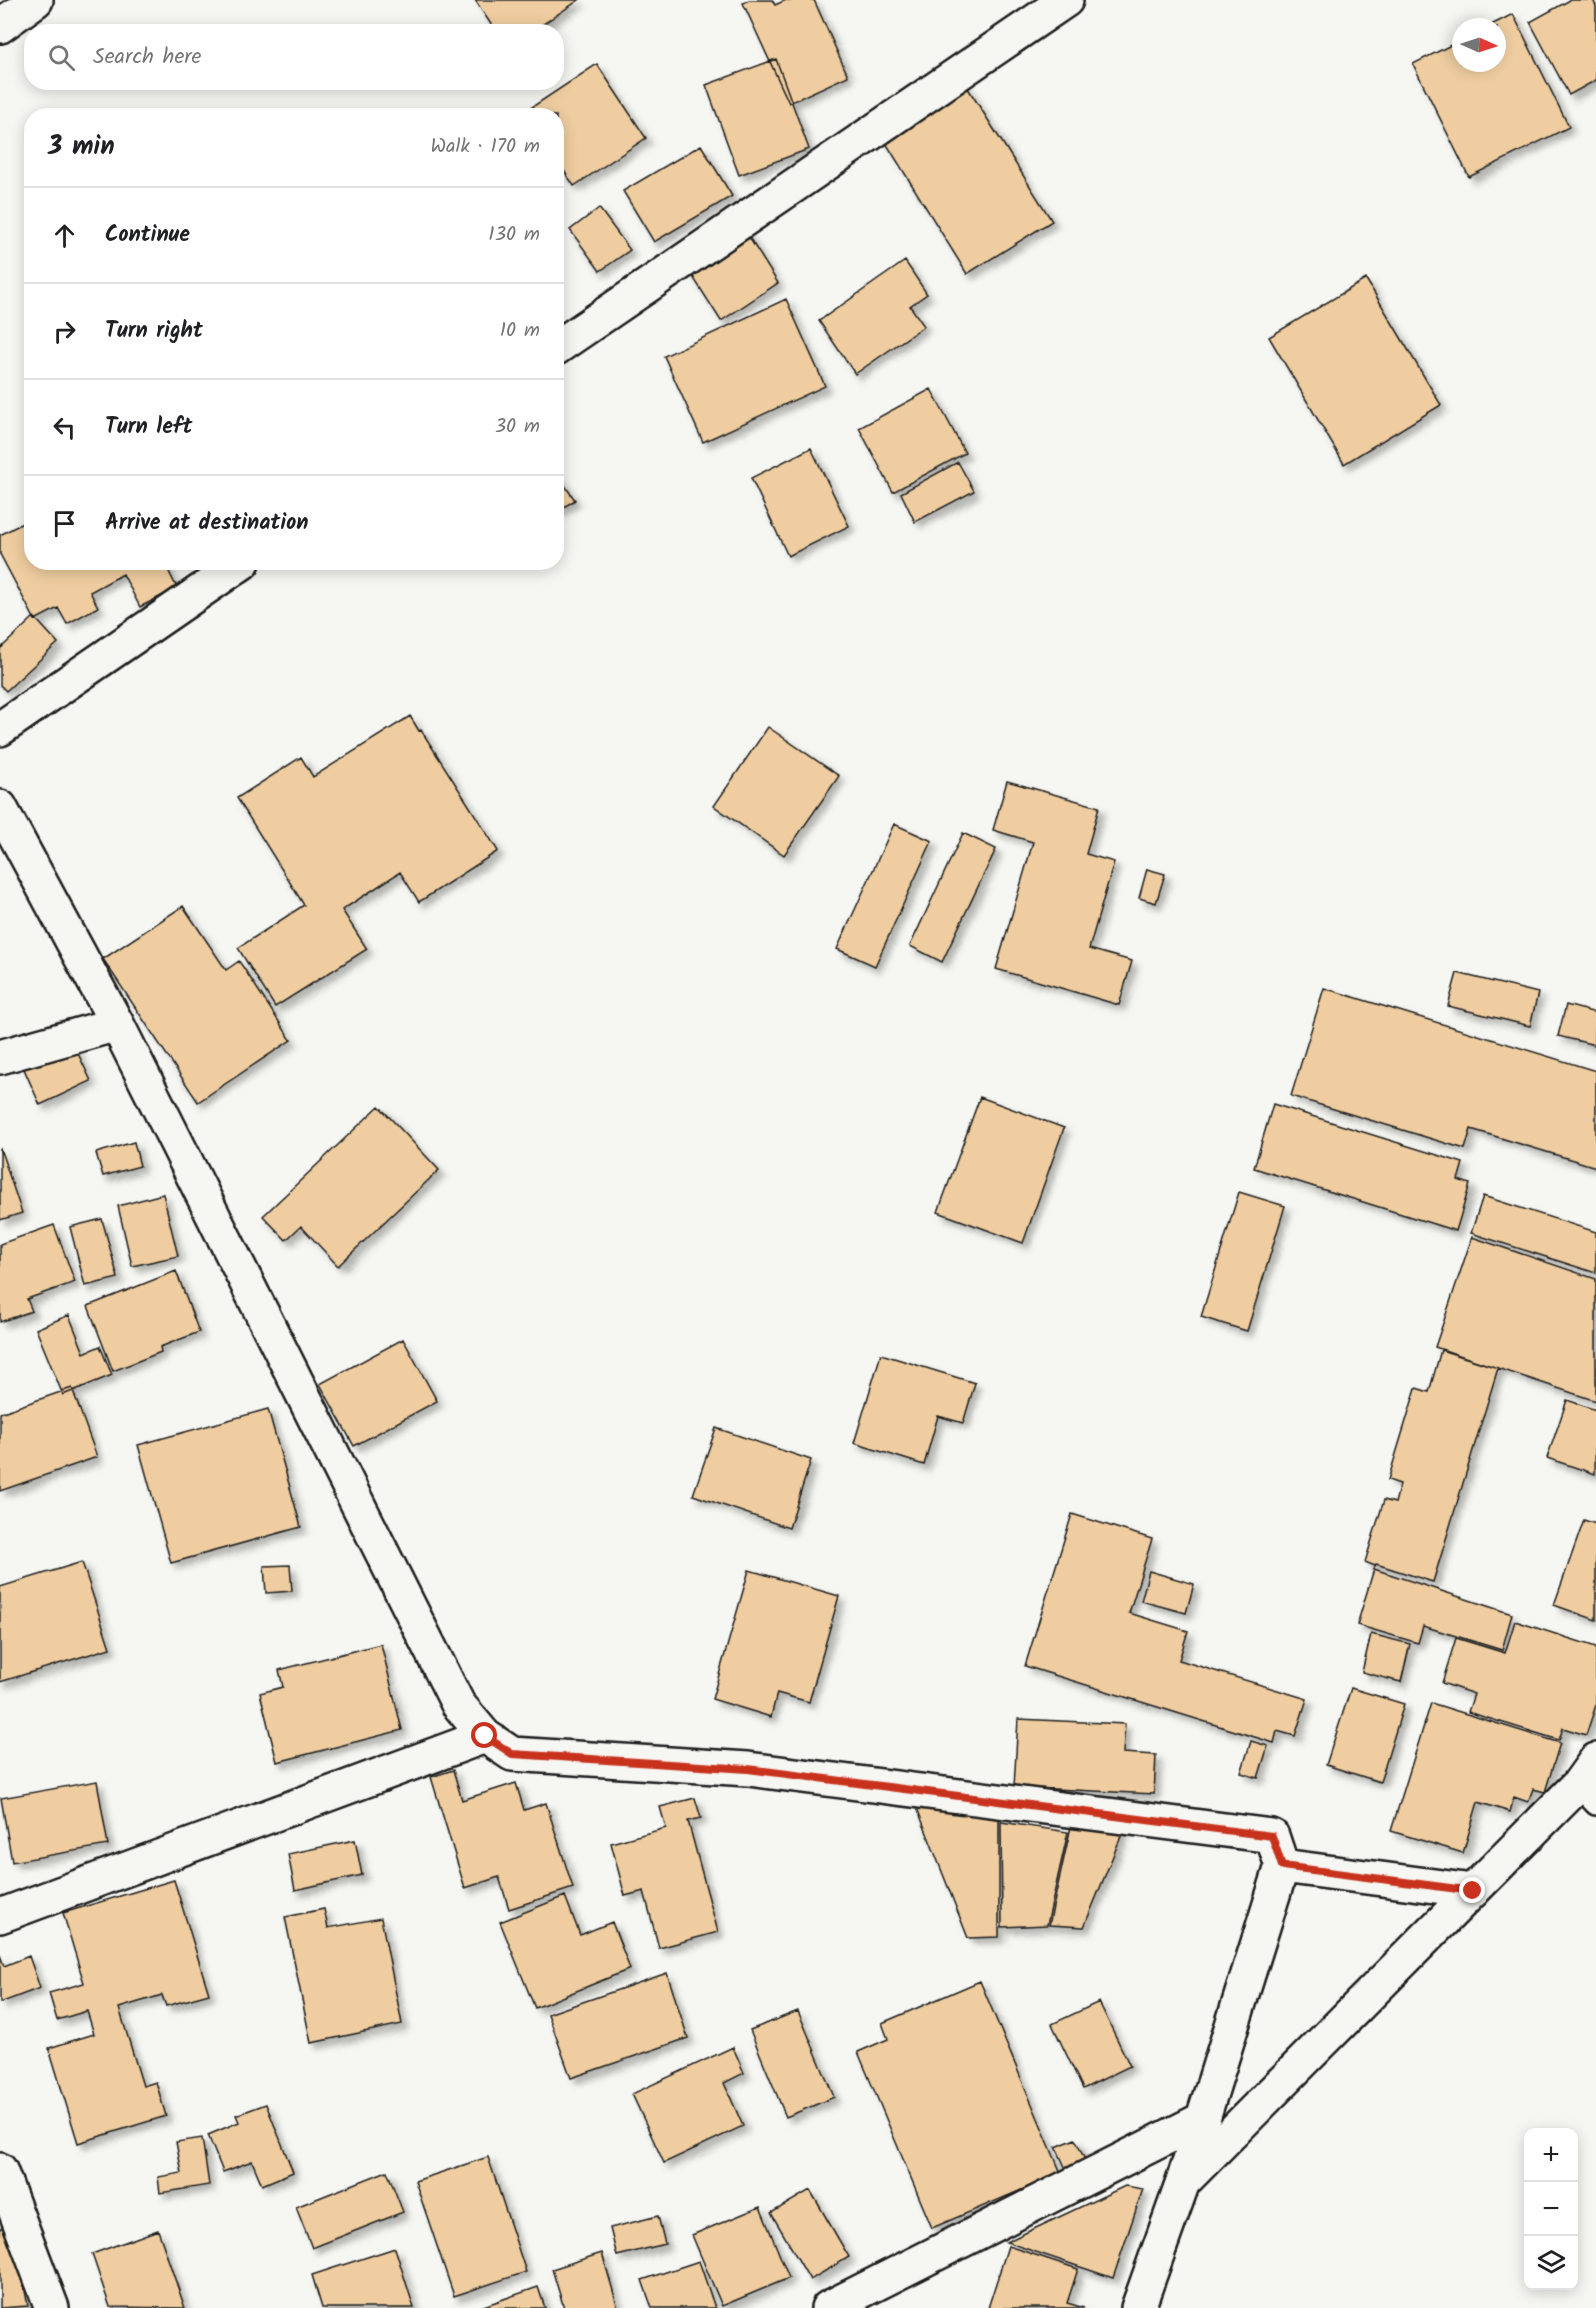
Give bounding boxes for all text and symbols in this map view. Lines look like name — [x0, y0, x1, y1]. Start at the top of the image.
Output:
north arrow — [1452, 18, 1506, 72]
search box — [24, 24, 564, 90]
text: Search here — [93, 40, 201, 75]
icon: search — [45, 41, 78, 74]
text: 3 min — [48, 126, 115, 168]
text: Walk · 170 m — [430, 131, 540, 163]
text: Continue — [105, 218, 190, 253]
icon: ahead — [48, 219, 81, 252]
text: 130 m — [488, 219, 540, 251]
text: Turn right — [105, 314, 203, 349]
icon: right — [48, 315, 81, 348]
text: 10 m — [500, 315, 540, 347]
text: Turn left — [105, 410, 192, 445]
icon: left — [48, 411, 81, 444]
text: 30 m — [495, 411, 540, 443]
text: Arrive at destination — [105, 506, 308, 541]
icon: arrive — [48, 507, 81, 540]
route start — [471, 1722, 497, 1748]
route end — [1459, 1877, 1485, 1903]
map controls — [1524, 2128, 1578, 2290]
button: + — [1524, 2128, 1578, 2182]
button: − — [1524, 2182, 1578, 2236]
button: layers — [1524, 2236, 1578, 2290]

